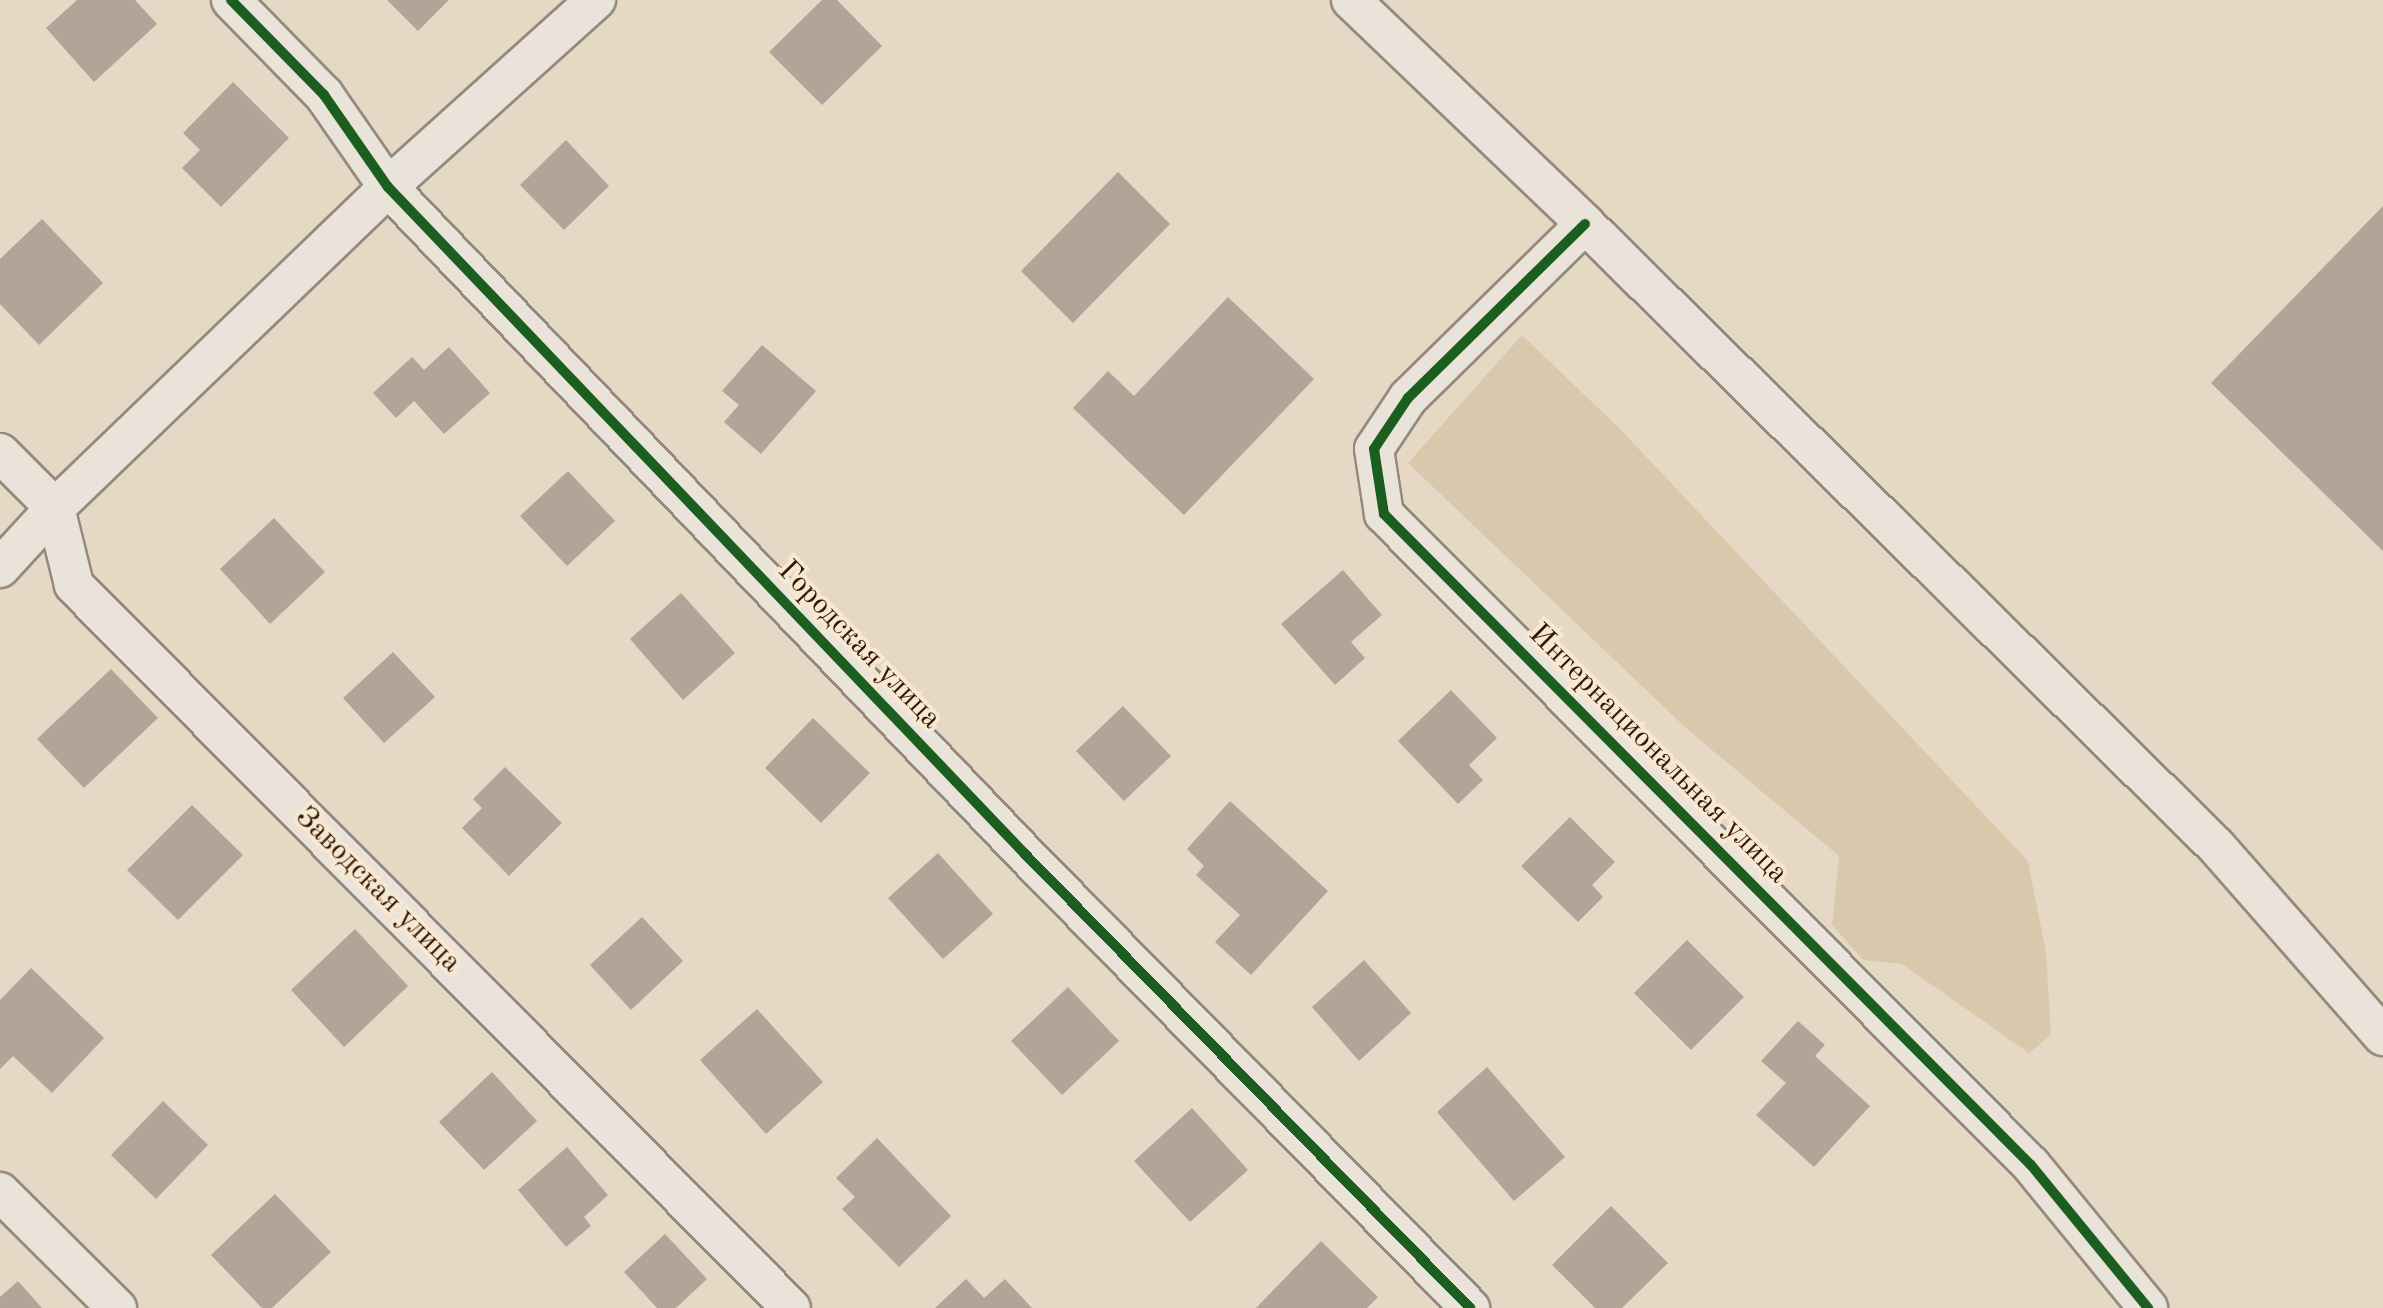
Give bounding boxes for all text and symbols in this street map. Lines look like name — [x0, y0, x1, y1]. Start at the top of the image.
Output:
street label: Городская улица — [770, 553, 948, 737]
street label: Интернациональная улица — [1521, 617, 1795, 891]
street label: Заводская улица — [287, 799, 469, 981]

